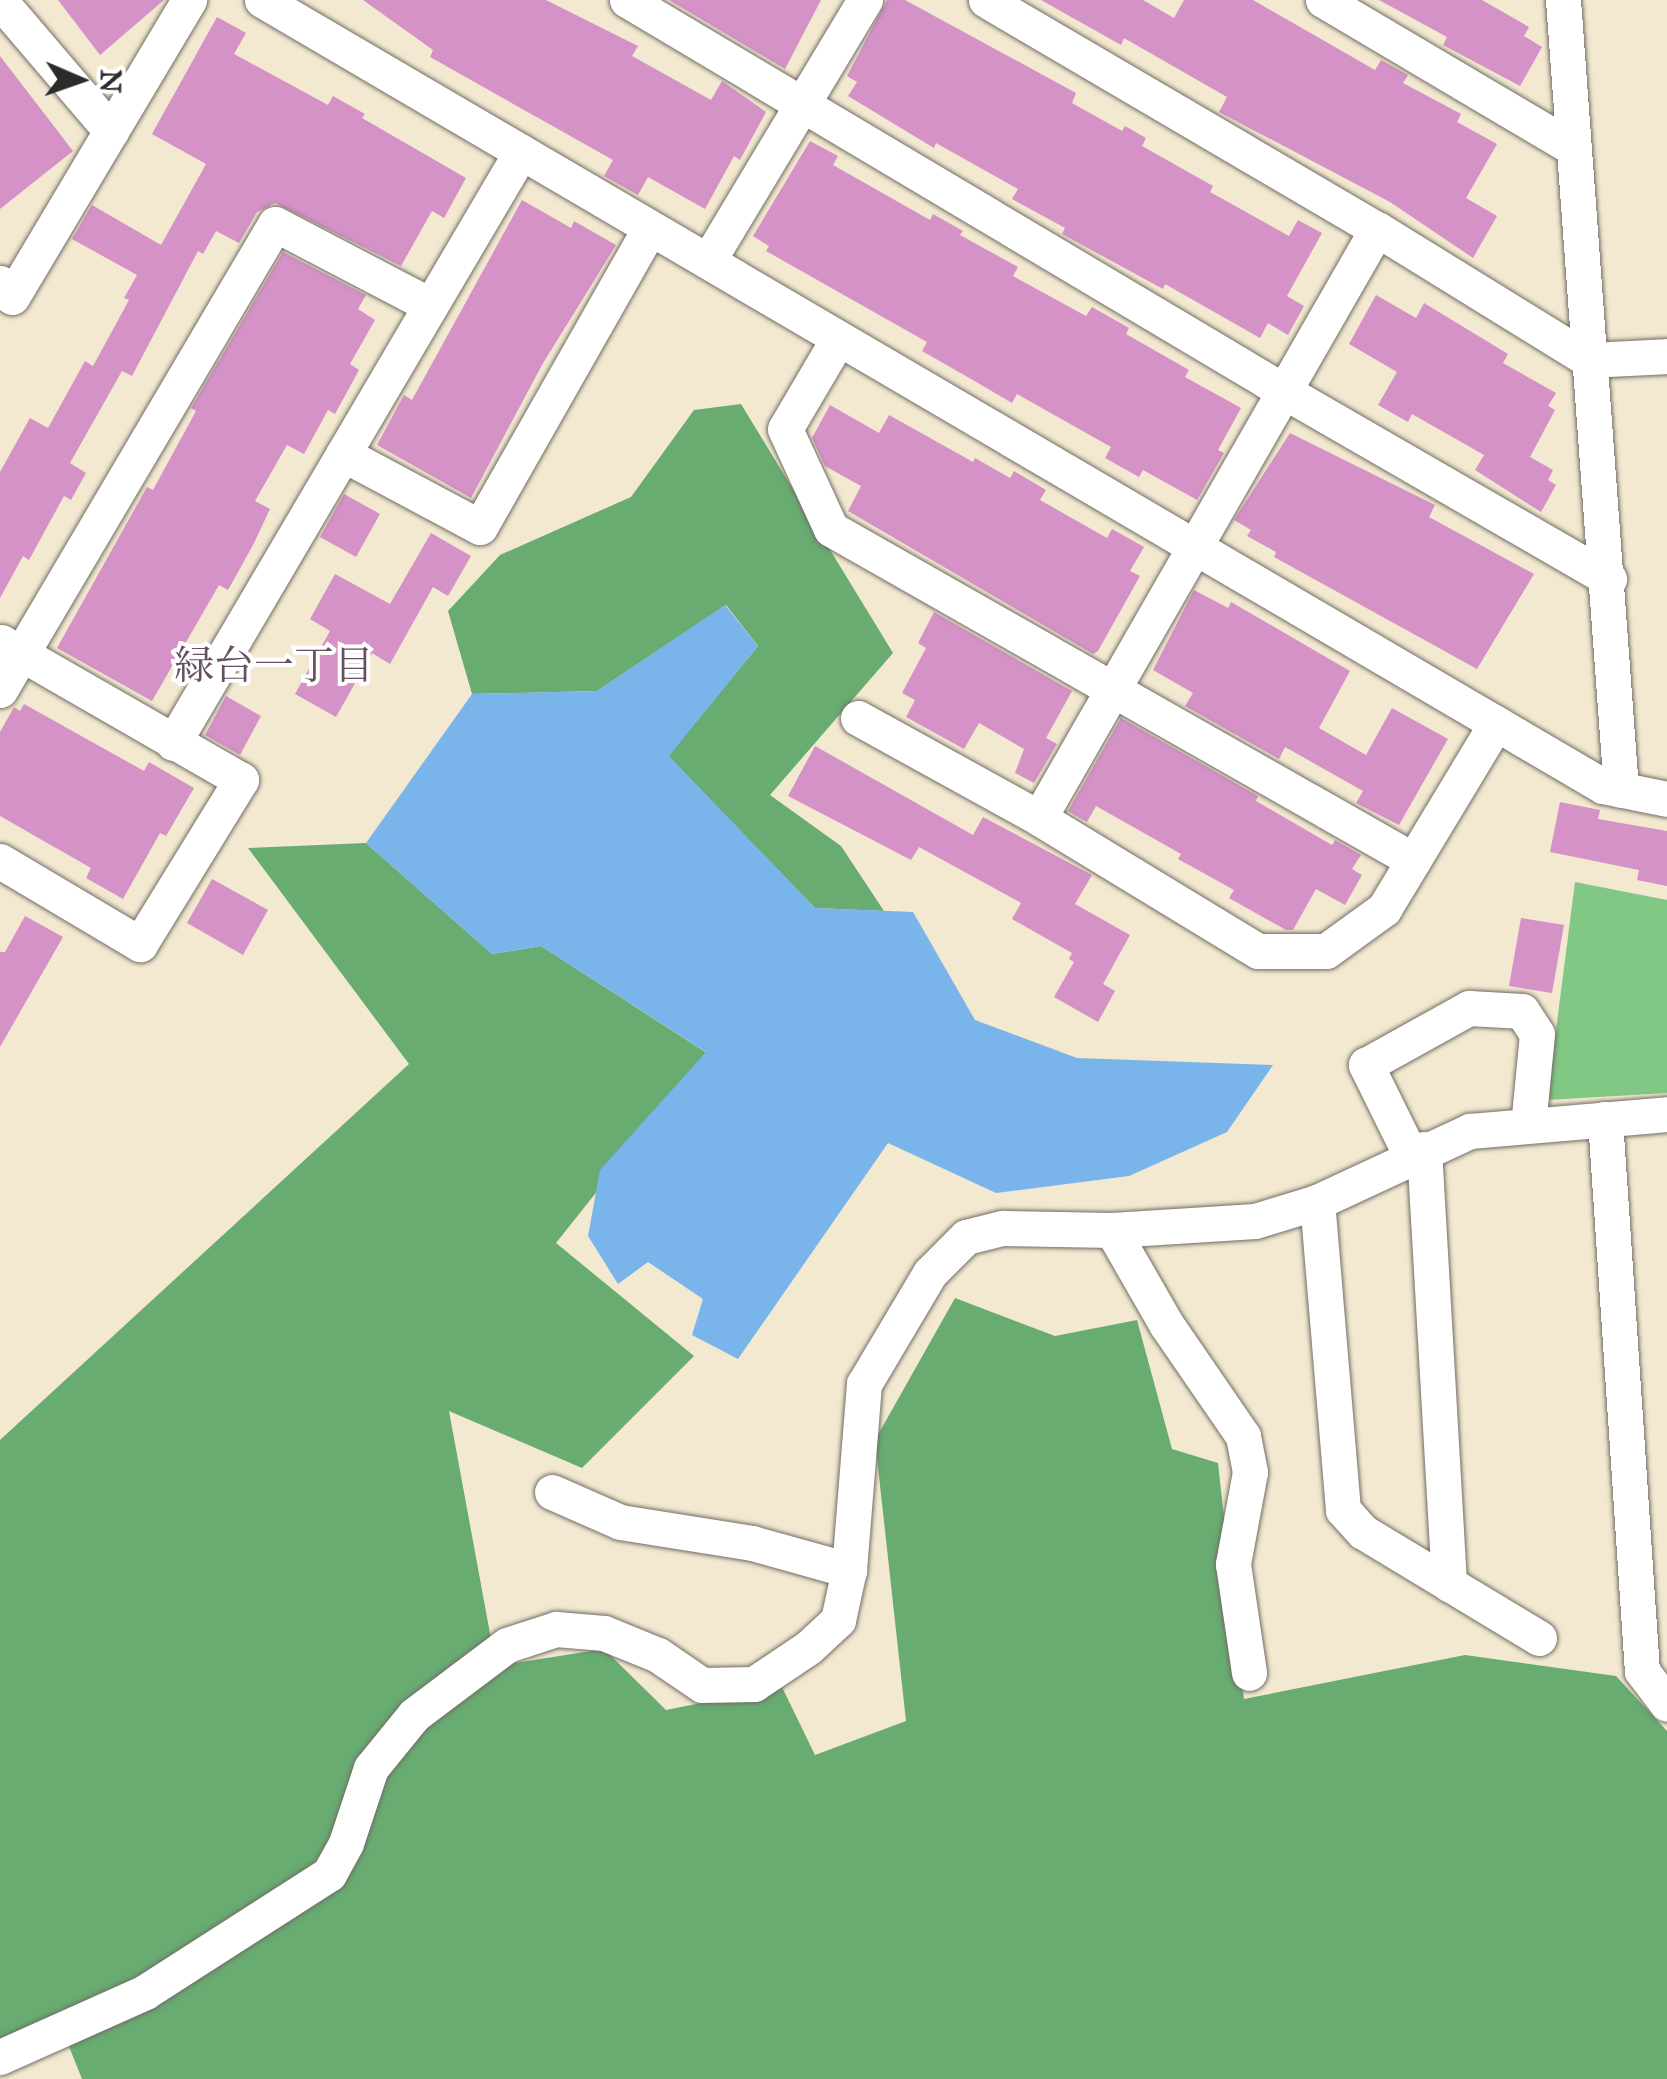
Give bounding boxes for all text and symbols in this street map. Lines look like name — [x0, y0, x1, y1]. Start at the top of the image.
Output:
north arrow — [30, 30, 130, 130]
text: N — [93, 69, 128, 94]
district label: 緑台一丁目 — [174, 642, 374, 690]

